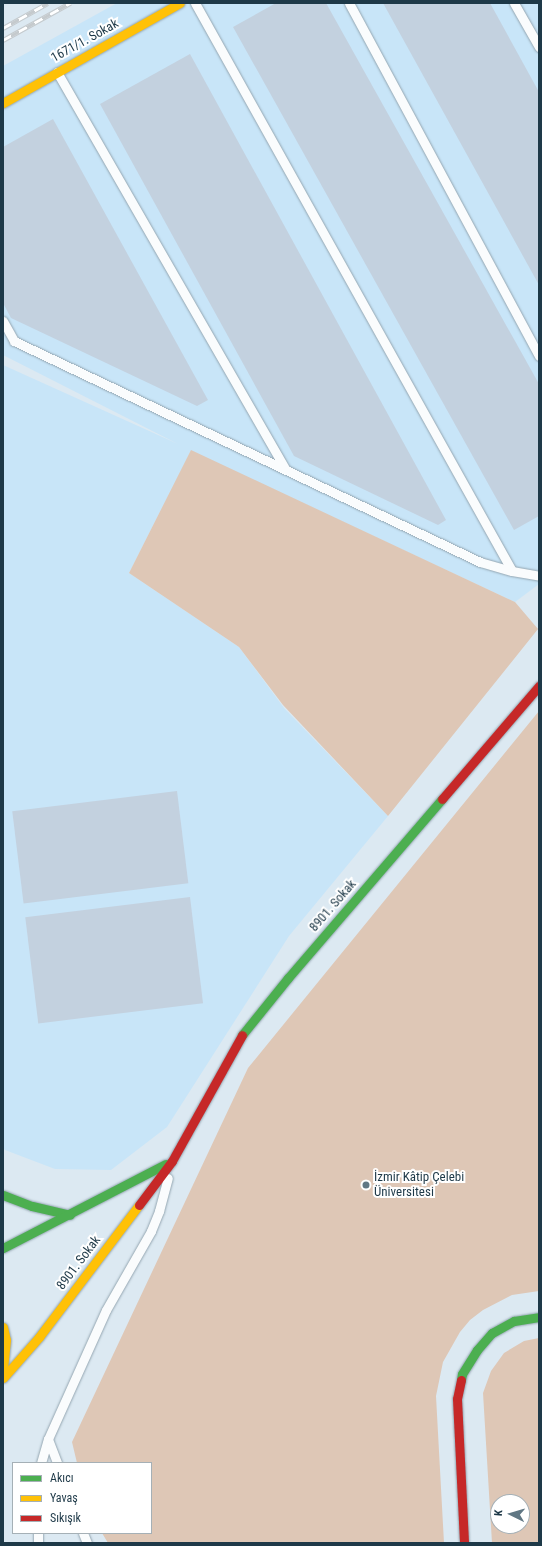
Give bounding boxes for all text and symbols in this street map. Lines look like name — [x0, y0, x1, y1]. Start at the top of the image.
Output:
street label: 1671/1. Sokak — [49, 16, 121, 66]
street label: 8901. Sokak — [306, 877, 360, 935]
place label: İzmir Kâtip Çelebi Üniversitesi — [374, 1170, 464, 1201]
marker: İzmir Kâtip Çelebi Üniversitesi — [361, 1180, 371, 1190]
street label: 8901. Sokak — [54, 1233, 104, 1293]
legend — [12, 1462, 152, 1534]
text: Akıcı — [50, 1471, 74, 1485]
text: Yavaş — [50, 1491, 78, 1505]
north arrow — [490, 1494, 530, 1534]
text: K — [492, 1509, 505, 1517]
text: Sıkışık — [50, 1511, 81, 1525]

